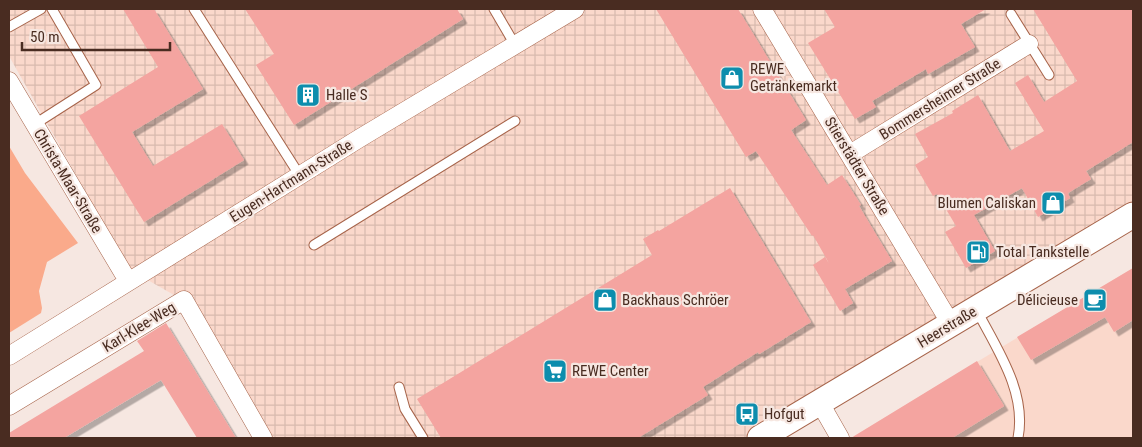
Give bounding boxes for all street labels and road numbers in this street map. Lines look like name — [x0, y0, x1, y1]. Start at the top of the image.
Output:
street label: Bommersheimer Straße — [876, 54, 1004, 144]
street label: Stierstädter Straße — [821, 114, 893, 218]
street label: Christa-Maar-Straße — [30, 126, 106, 236]
street label: Eugen-Hartmann-Straße — [226, 136, 356, 226]
street label: Karl-Klee-Weg — [99, 298, 179, 356]
street label: Heerstraße — [914, 302, 980, 352]

